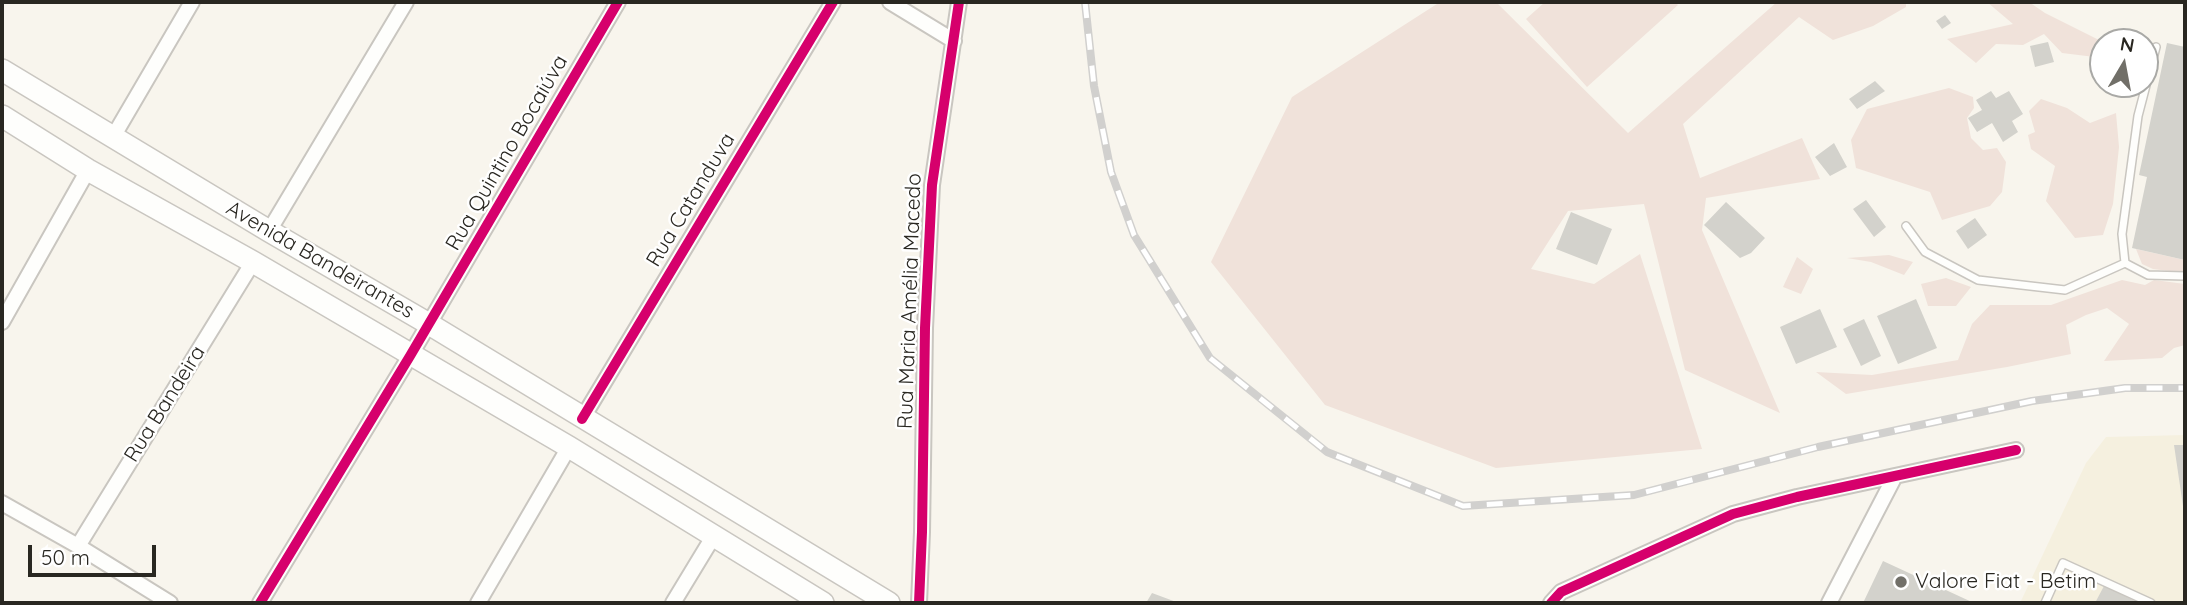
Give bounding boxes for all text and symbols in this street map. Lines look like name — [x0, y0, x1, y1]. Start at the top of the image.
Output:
north arrow — [2089, 28, 2159, 98]
text: N — [2118, 31, 2136, 57]
street label: Rua Quintino Bocaiúva — [441, 51, 573, 255]
street label: Rua Catanduva — [641, 129, 741, 271]
street label: Rua Maria Amélia Macedo — [893, 173, 927, 429]
street label: Avenida Bandeirantes — [222, 196, 418, 324]
street label: Rua Bandeira — [119, 341, 211, 467]
scale bar — [32, 532, 159, 576]
text: 50 m — [41, 544, 90, 570]
place label: Valore Fiat - Betim — [1915, 569, 2096, 595]
marker: Valore Fiat - Betim — [1893, 574, 1909, 590]

